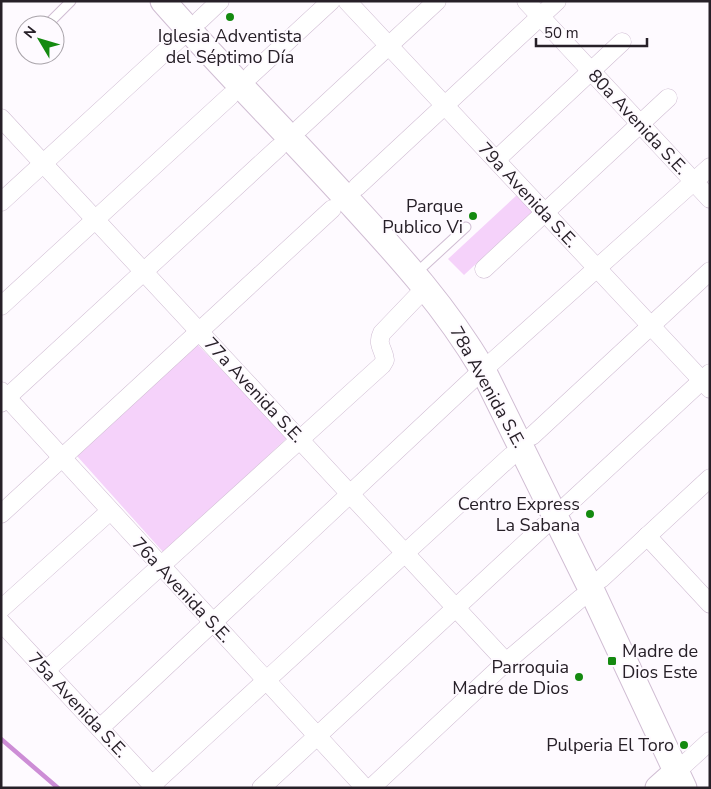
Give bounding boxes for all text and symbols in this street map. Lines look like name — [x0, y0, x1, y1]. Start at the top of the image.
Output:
marker: Iglesia Adventista del Séptimo Día — [224, 11, 236, 23]
north arrow — [15, 15, 65, 65]
scale bar — [536, 15, 647, 47]
text: N — [19, 22, 41, 42]
text: 50 m — [544, 23, 579, 43]
place label: Iglesia Adventista del Séptimo Día — [158, 24, 302, 69]
street label: 80a Avenida S.E. — [583, 64, 693, 180]
street label: 79a Avenida S.E. — [473, 137, 583, 253]
place label: Parque Publico Vi — [382, 194, 463, 239]
marker: Parque Publico Vi — [467, 210, 479, 222]
street label: 78a Avenida S.E. — [445, 322, 531, 452]
street label: 77a Avenida S.E. — [199, 332, 309, 448]
place label: Centro Express La Sabana — [458, 492, 580, 537]
marker: Centro Express La Sabana — [584, 508, 596, 520]
street label: 76a Avenida S.E. — [127, 532, 237, 648]
place label: Madre de Dios Este — [622, 639, 698, 684]
street label: 75a Avenida S.E. — [23, 647, 133, 763]
place label: Parroquia Madre de Dios — [452, 655, 569, 700]
marker: Madre de Dios Este — [606, 655, 618, 667]
marker: Parroquia Madre de Dios — [573, 671, 585, 683]
place label: Pulperia El Toro — [546, 733, 674, 757]
marker: Pulperia El Toro — [678, 739, 690, 751]

